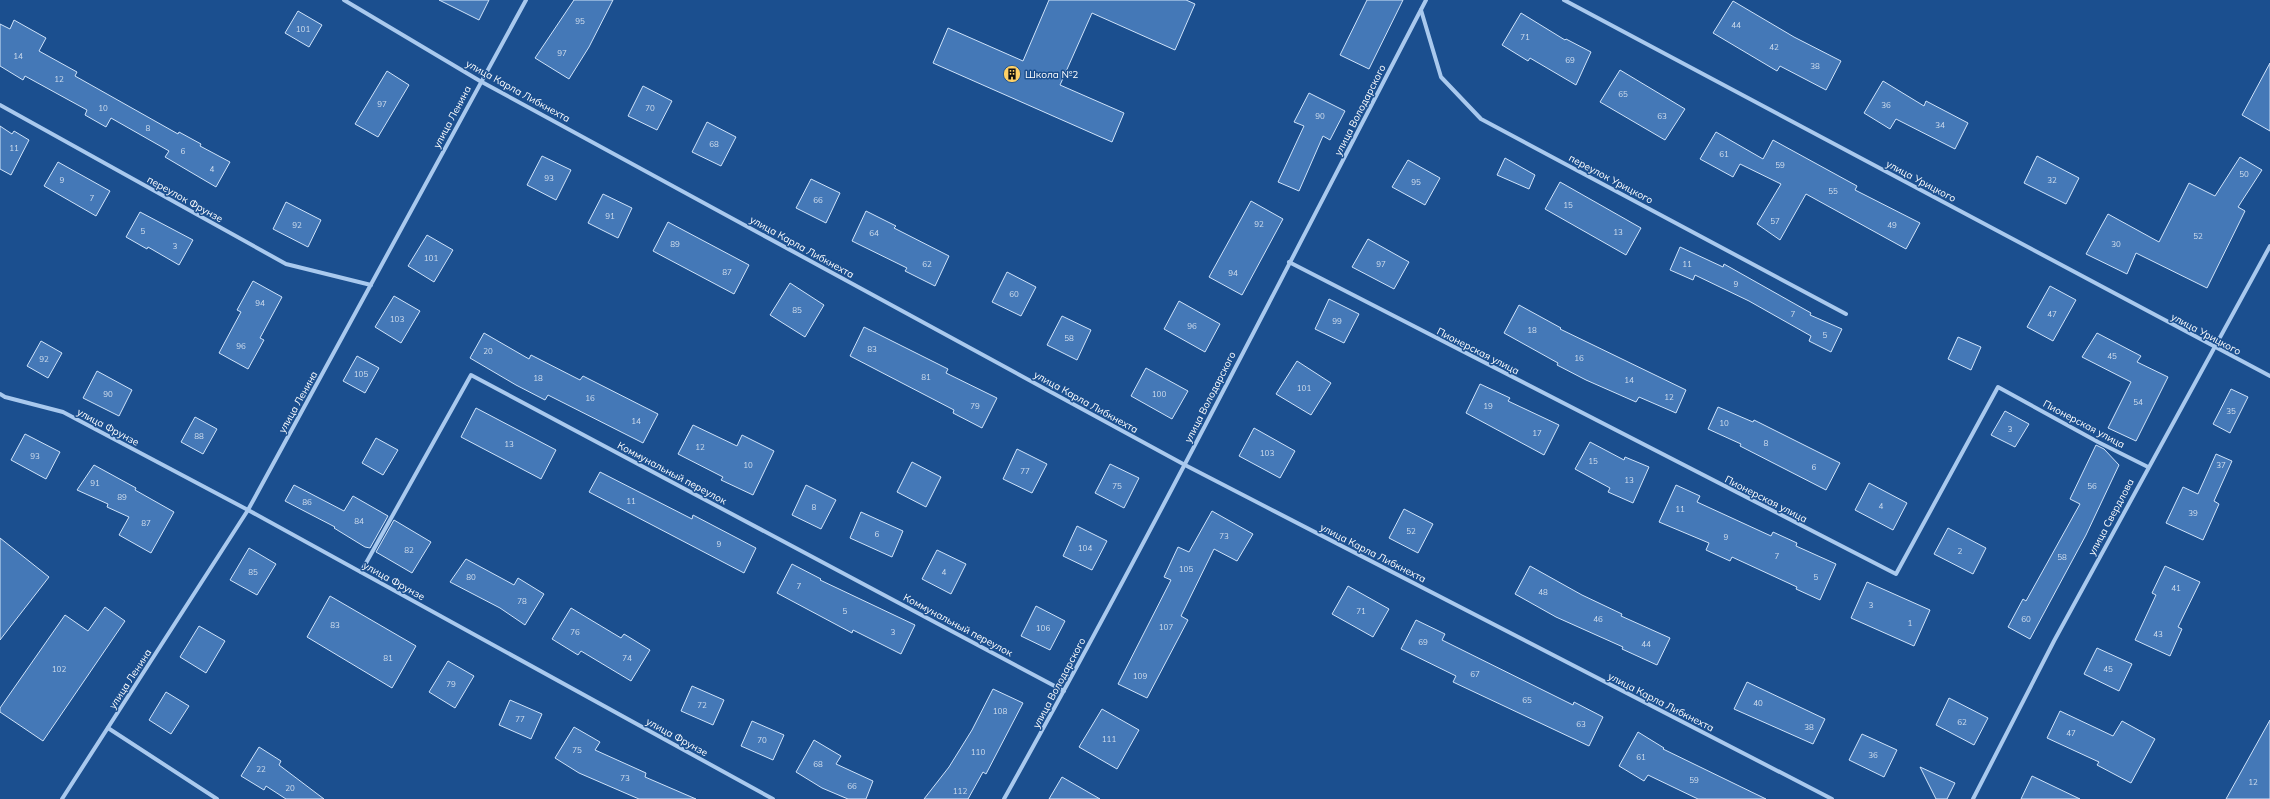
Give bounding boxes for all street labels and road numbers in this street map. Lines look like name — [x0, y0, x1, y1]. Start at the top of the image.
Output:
street label: улица Карла Либкнехта — [464, 57, 572, 125]
street label: улица Володарского — [1331, 62, 1389, 158]
street label: улица Ленина — [430, 84, 474, 150]
street label: переулок Урицкого — [1567, 151, 1656, 207]
street label: улица Урицкого — [1884, 157, 1958, 205]
street label: переулок Фрунзе — [145, 173, 226, 225]
street label: улица Карла Либкнехта — [748, 213, 856, 281]
street label: улица Урицкого — [2169, 310, 2243, 358]
street label: Пионерская улица — [1435, 325, 1521, 377]
street label: улица Володарского — [1181, 349, 1239, 445]
street label: улица Карла Либкнехта — [1032, 368, 1140, 436]
street label: улица Ленина — [276, 369, 320, 435]
street label: Пионерская улица — [2041, 397, 2127, 451]
street label: улица Фрунзе — [75, 405, 142, 449]
street label: Коммунальный переулок — [615, 439, 729, 508]
street label: Пионерская улица — [1723, 473, 1809, 525]
street label: улица Свердлова — [2085, 476, 2137, 558]
street label: улица Карла Либкнехта — [1318, 521, 1428, 585]
street label: улица Фрунзе — [361, 559, 427, 604]
street label: Коммунальный переулок — [901, 591, 1015, 660]
street label: улица Володарского — [1030, 635, 1088, 731]
street label: улица Ленина — [106, 647, 154, 711]
street label: улица Карла Либкнехта — [1606, 670, 1716, 734]
street label: улица Фрунзе — [644, 715, 710, 760]

